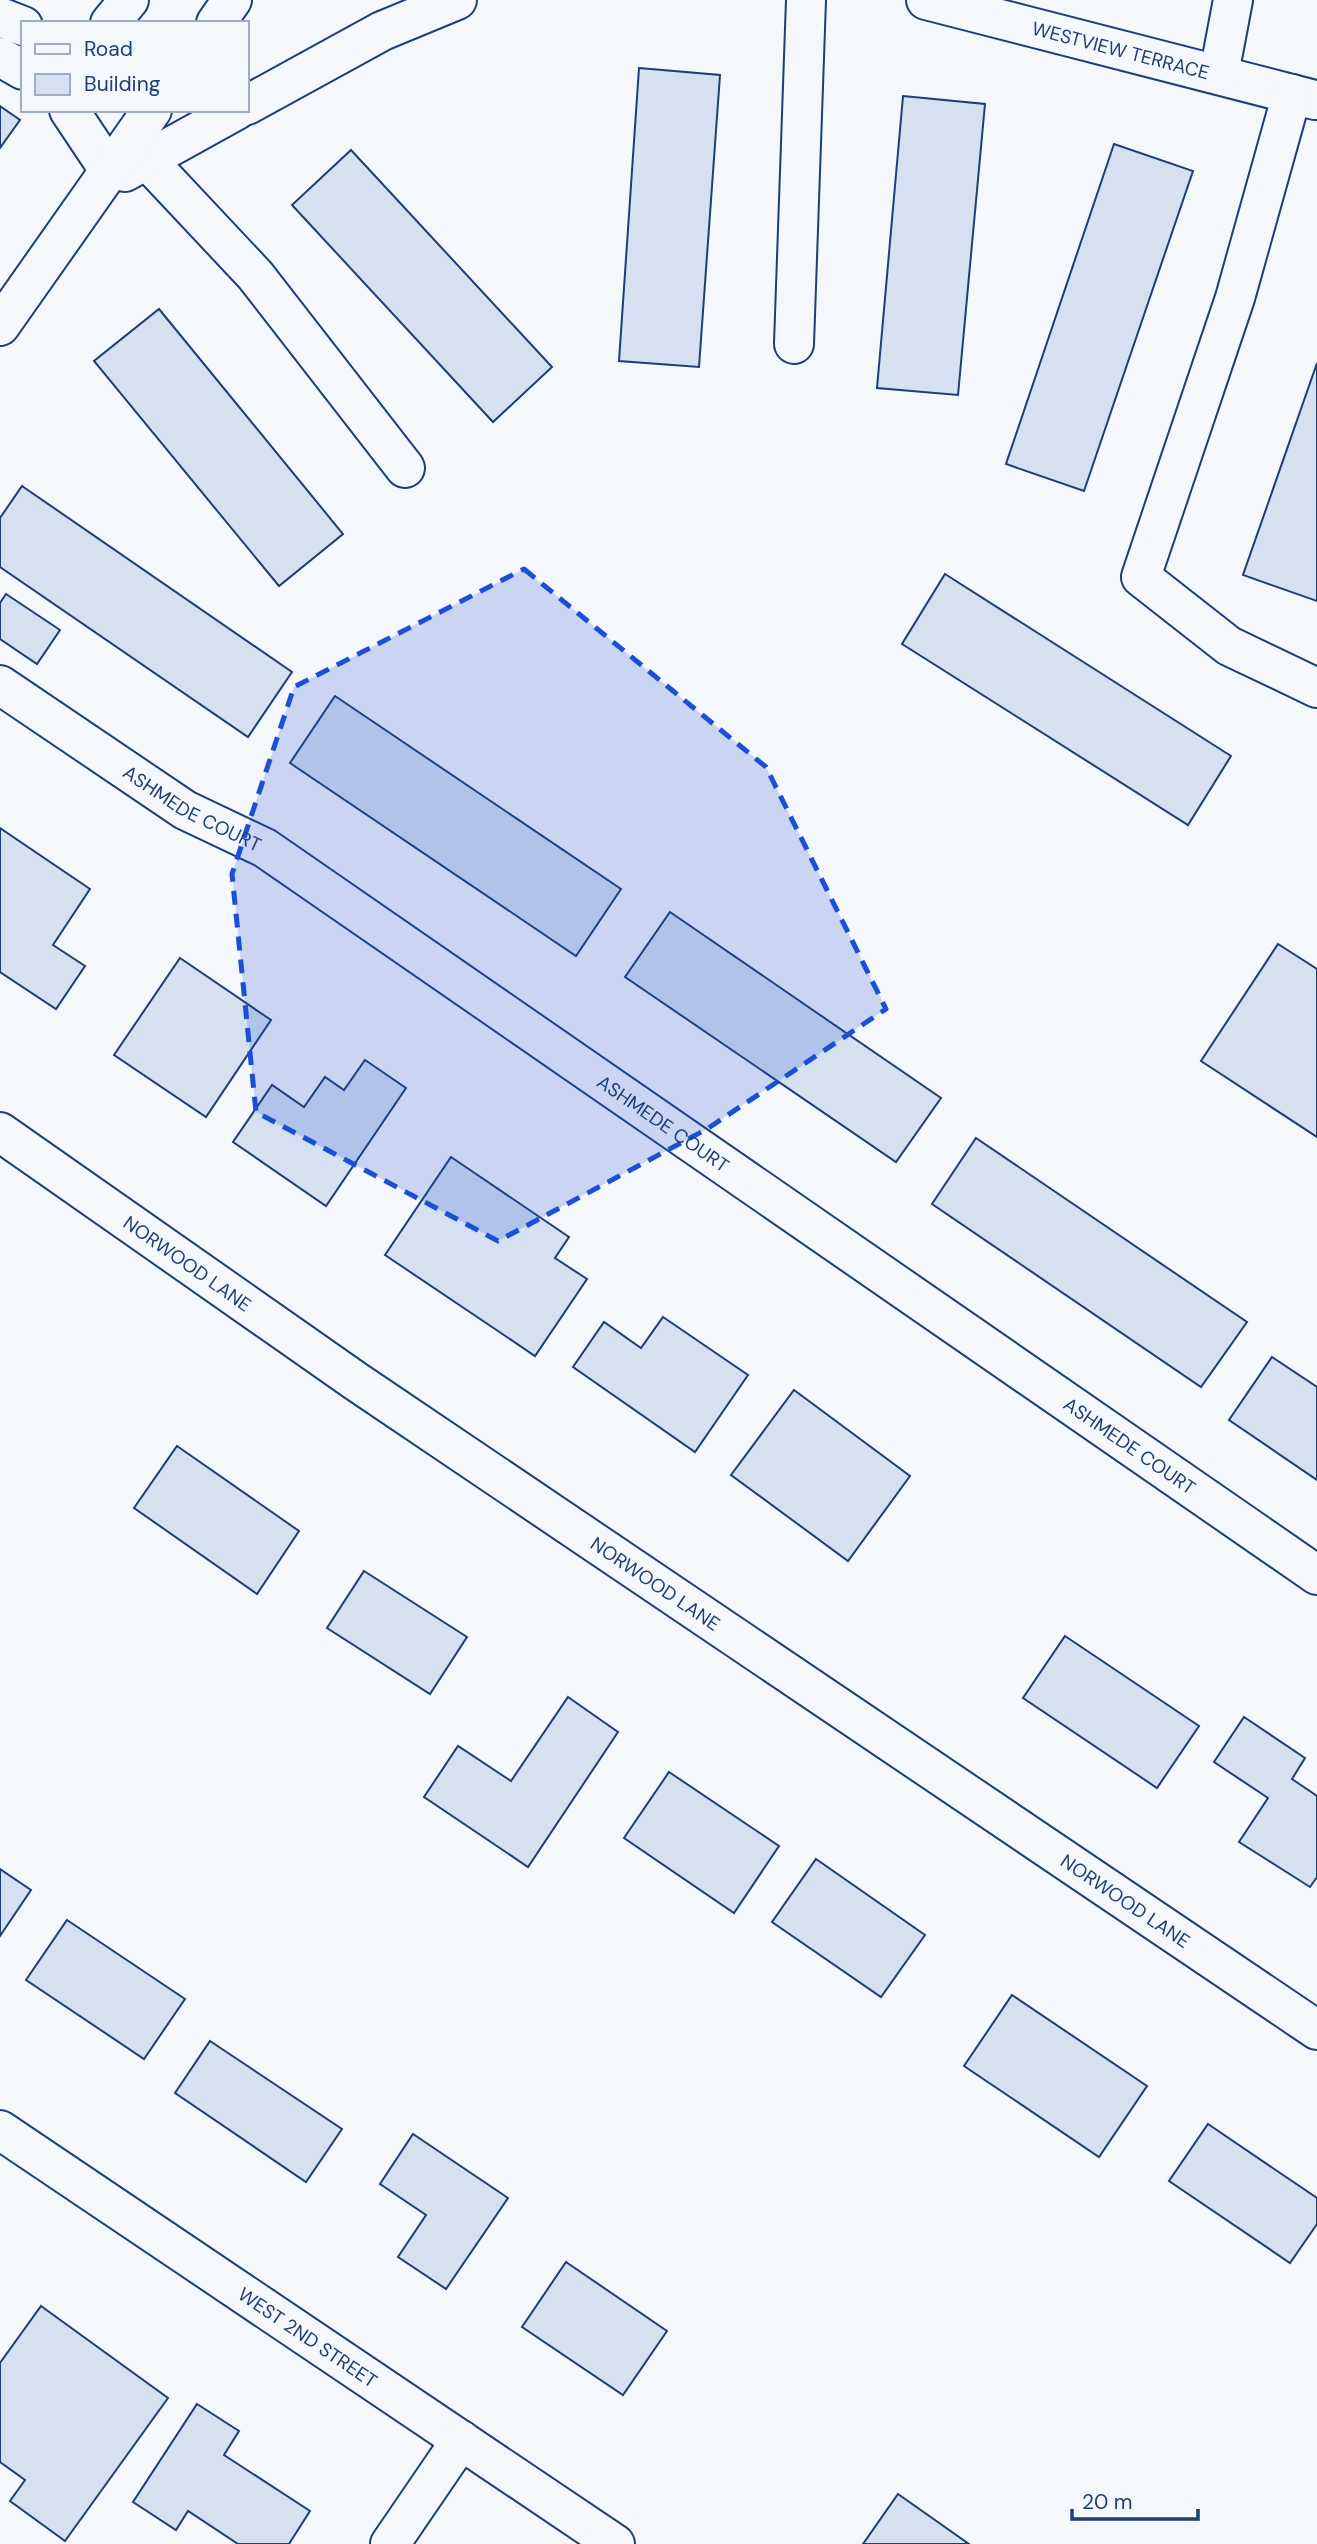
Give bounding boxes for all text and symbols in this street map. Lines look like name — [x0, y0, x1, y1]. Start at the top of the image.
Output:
street label: WESTVIEW TERRACE — [1029, 16, 1212, 85]
legend — [21, 21, 248, 112]
text: Road — [84, 35, 133, 63]
text: Building — [84, 70, 161, 98]
street label: ASHMEDE COURT — [118, 760, 266, 858]
street label: ASHMEDE COURT — [592, 1069, 734, 1178]
street label: NORWOOD LANE — [118, 1210, 256, 1317]
street label: ASHMEDE COURT — [1059, 1392, 1201, 1501]
street label: NORWOOD LANE — [586, 1531, 725, 1636]
street label: NORWOOD LANE — [1056, 1849, 1195, 1954]
street label: WEST 2ND STREET — [233, 2282, 382, 2394]
scale bar — [1072, 2478, 1198, 2522]
text: 20 m — [1082, 2488, 1133, 2516]

